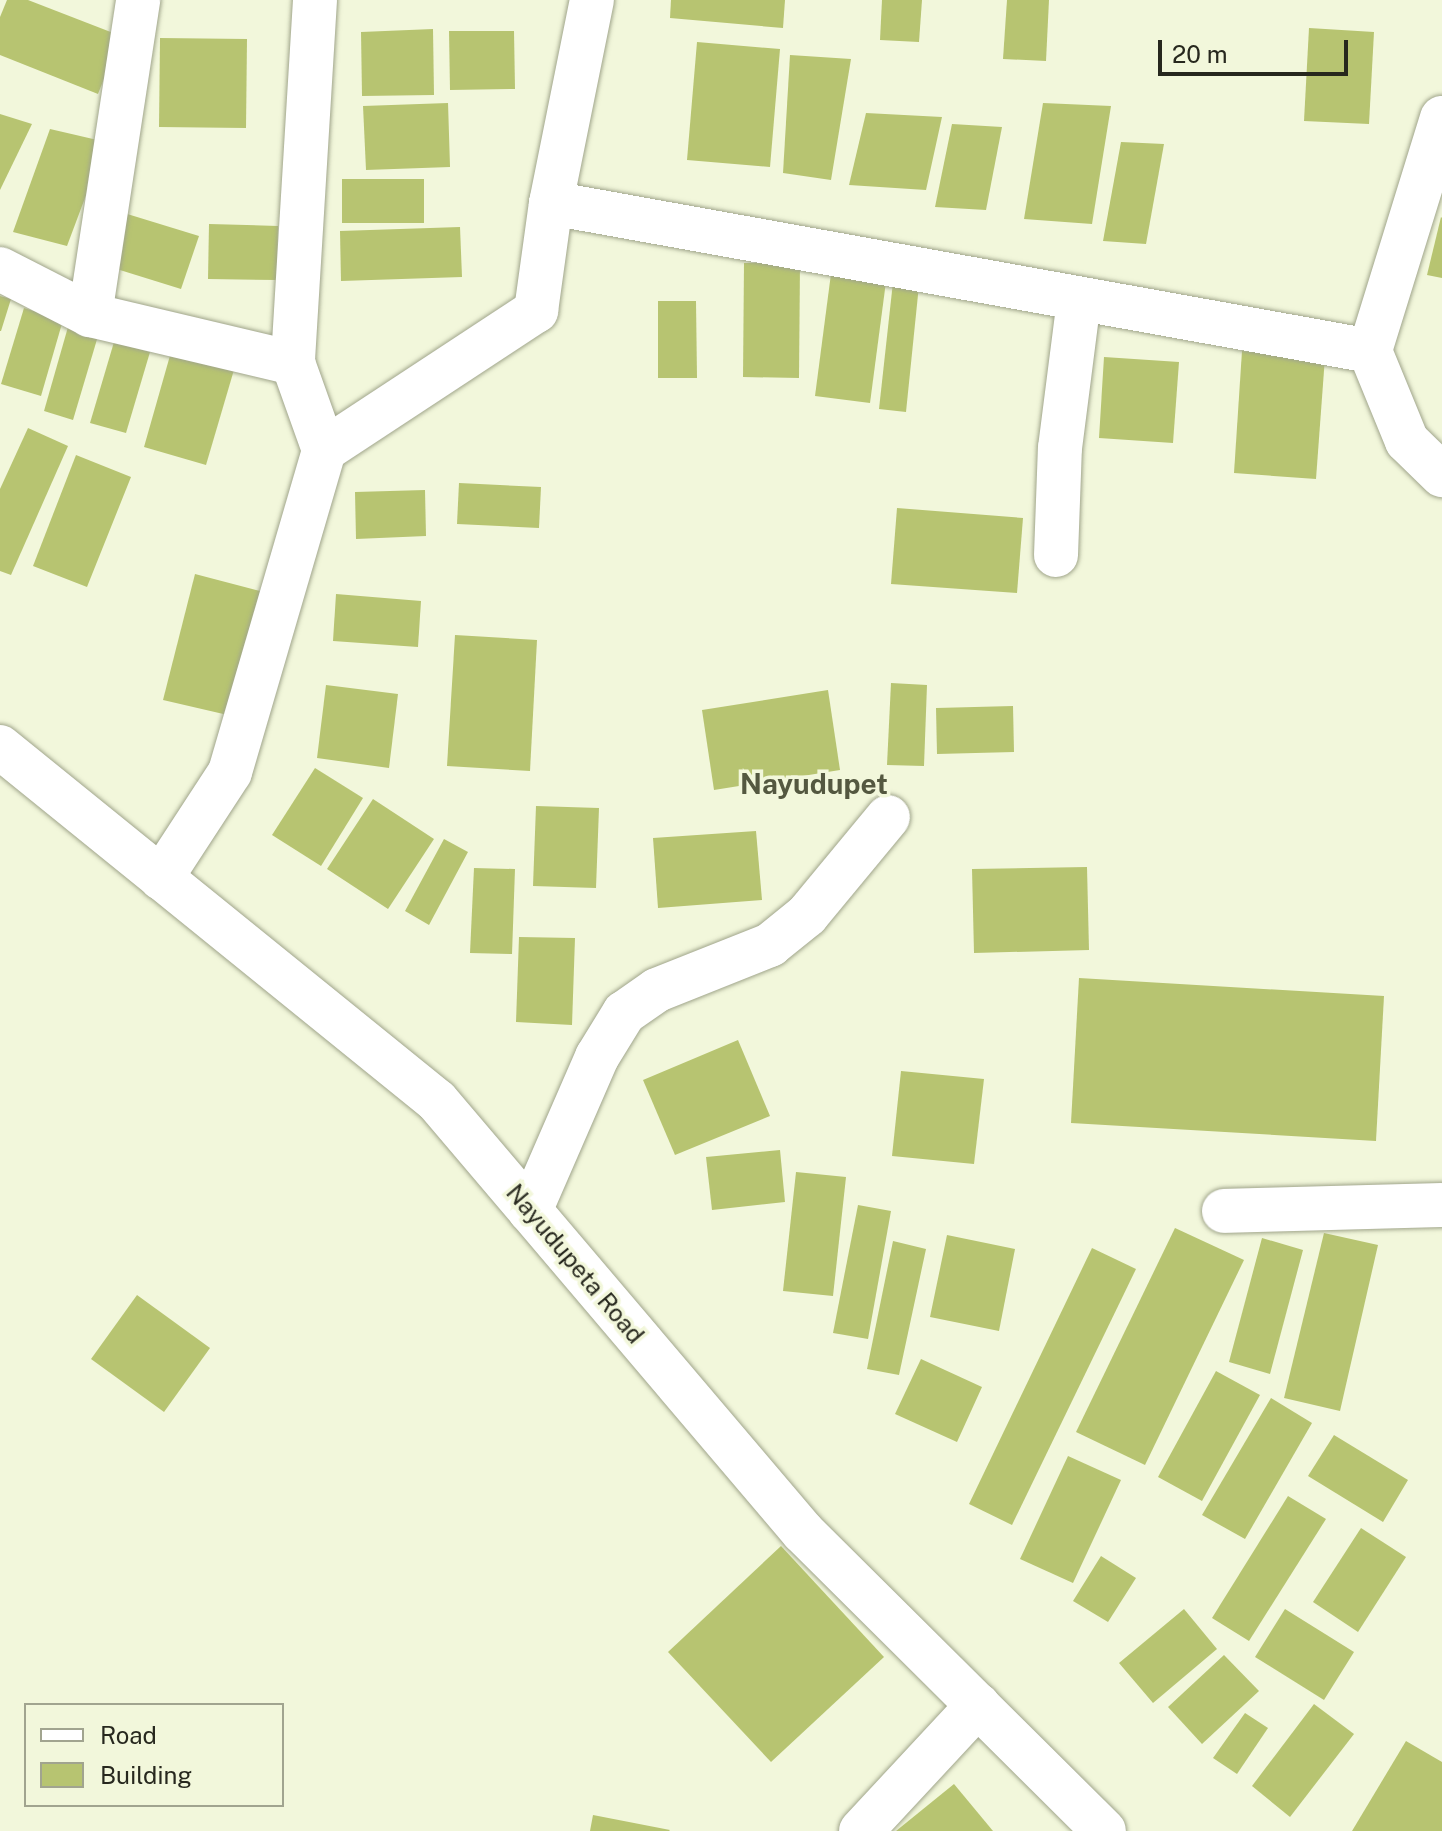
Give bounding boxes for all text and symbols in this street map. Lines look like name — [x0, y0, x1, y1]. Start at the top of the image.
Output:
scale bar — [1162, 24, 1352, 74]
text: 20 m — [1172, 40, 1228, 68]
district label: Nayudupet — [740, 767, 888, 801]
street label: Nayudupeta Road — [500, 1179, 650, 1349]
legend — [24, 1703, 284, 1807]
text: Road — [100, 1721, 157, 1749]
text: Building — [100, 1761, 192, 1789]

